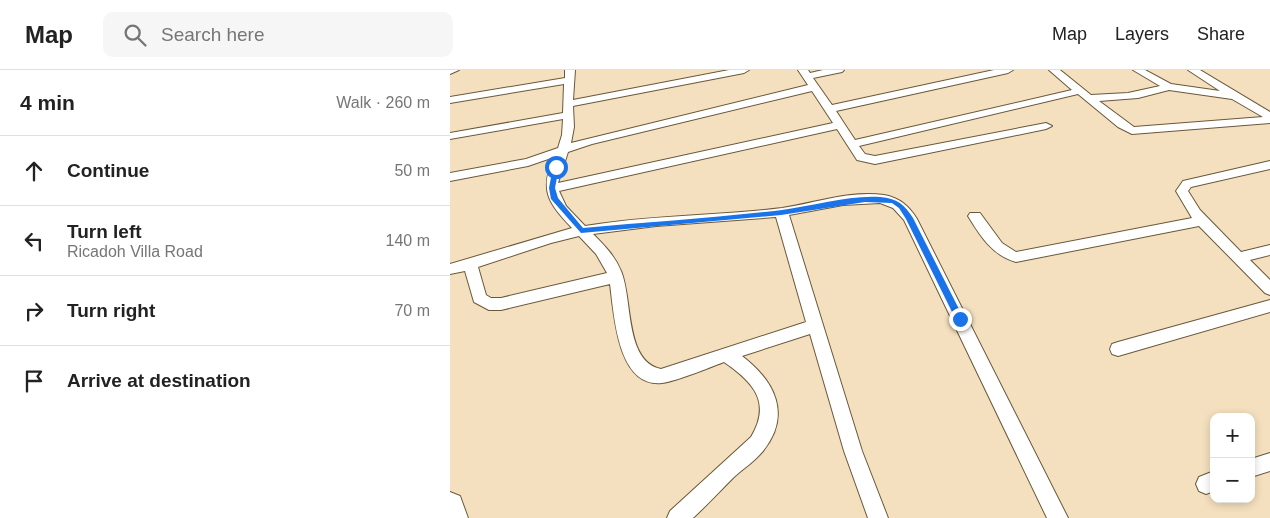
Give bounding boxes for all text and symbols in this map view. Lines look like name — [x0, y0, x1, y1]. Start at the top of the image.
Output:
search box — [103, 12, 453, 57]
text: Map — [25, 21, 73, 48]
icon: search — [121, 21, 149, 49]
text: Search here — [161, 24, 265, 45]
text: Map — [1052, 24, 1087, 44]
text: Layers — [1115, 24, 1169, 44]
text: Share — [1197, 24, 1245, 44]
text: 4 min — [20, 91, 75, 114]
text: Walk · 260 m — [336, 94, 430, 111]
route start — [545, 156, 568, 179]
icon: ahead — [20, 157, 48, 185]
text: Continue — [67, 160, 149, 181]
text: 50 m — [394, 162, 430, 179]
text: Turn left — [67, 221, 142, 242]
icon: left — [20, 227, 48, 255]
text: 140 m — [386, 232, 430, 249]
text: Ricadoh Villa Road — [67, 243, 203, 260]
icon: right — [20, 297, 48, 325]
text: Turn right — [67, 300, 155, 321]
text: 70 m — [394, 302, 430, 319]
route end — [949, 308, 972, 331]
icon: arrive — [20, 367, 48, 395]
text: Arrive at destination — [67, 370, 251, 391]
map controls — [1210, 413, 1255, 503]
button: + — [1210, 413, 1255, 458]
button: − — [1210, 458, 1255, 503]

